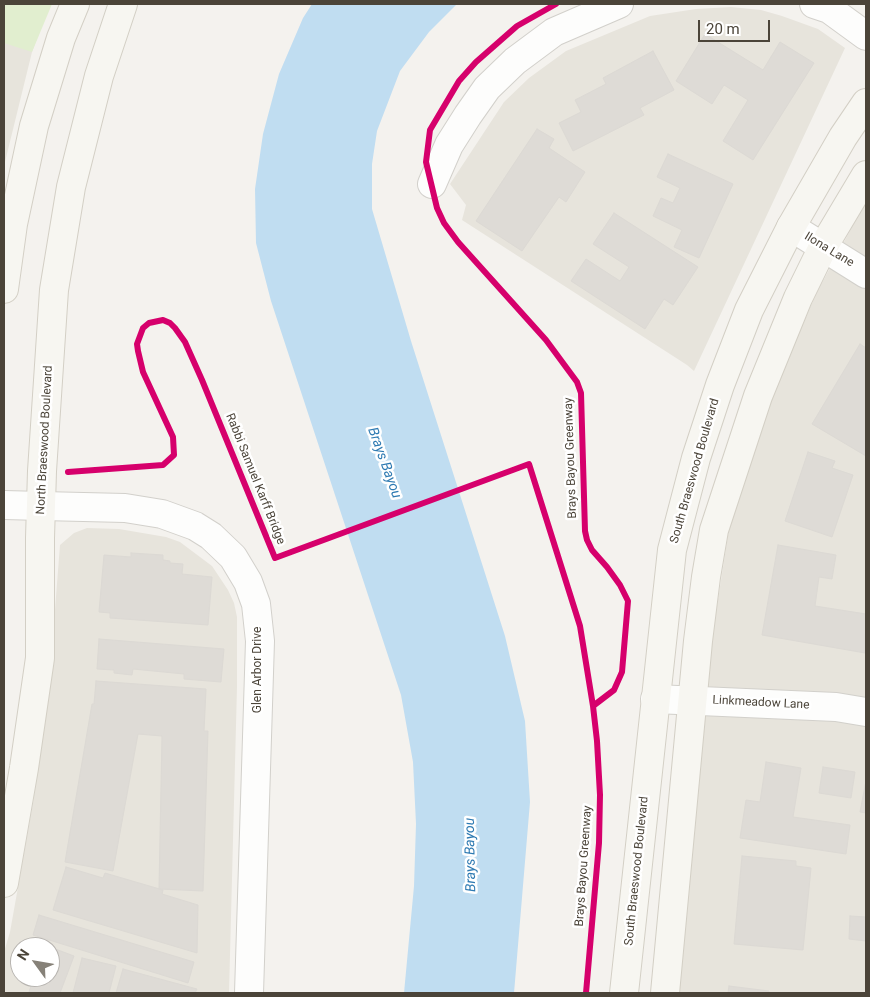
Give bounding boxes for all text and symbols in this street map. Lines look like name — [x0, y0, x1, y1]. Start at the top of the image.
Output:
scale bar — [700, 10, 772, 42]
text: 20 m — [706, 20, 740, 38]
street label: Ilona Lane — [802, 230, 856, 270]
street label: North Braeswood Boulevard — [34, 365, 56, 515]
street label: Brays Bayou Greenway — [562, 397, 580, 519]
street label: South Braeswood Boulevard — [667, 397, 723, 545]
street label: Rabbi Samuel Karff Bridge — [222, 411, 288, 547]
water label: Brays Bayou — [363, 425, 405, 501]
street label: Glen Arbor Drive — [251, 627, 265, 713]
street label: Linkmeadow Lane — [712, 693, 810, 713]
street label: South Braeswood Boulevard — [622, 796, 652, 946]
street label: Brays Bayou Greenway — [573, 805, 595, 927]
water label: Brays Bayou — [462, 818, 480, 892]
north arrow — [10, 937, 60, 987]
text: N — [14, 946, 33, 963]

